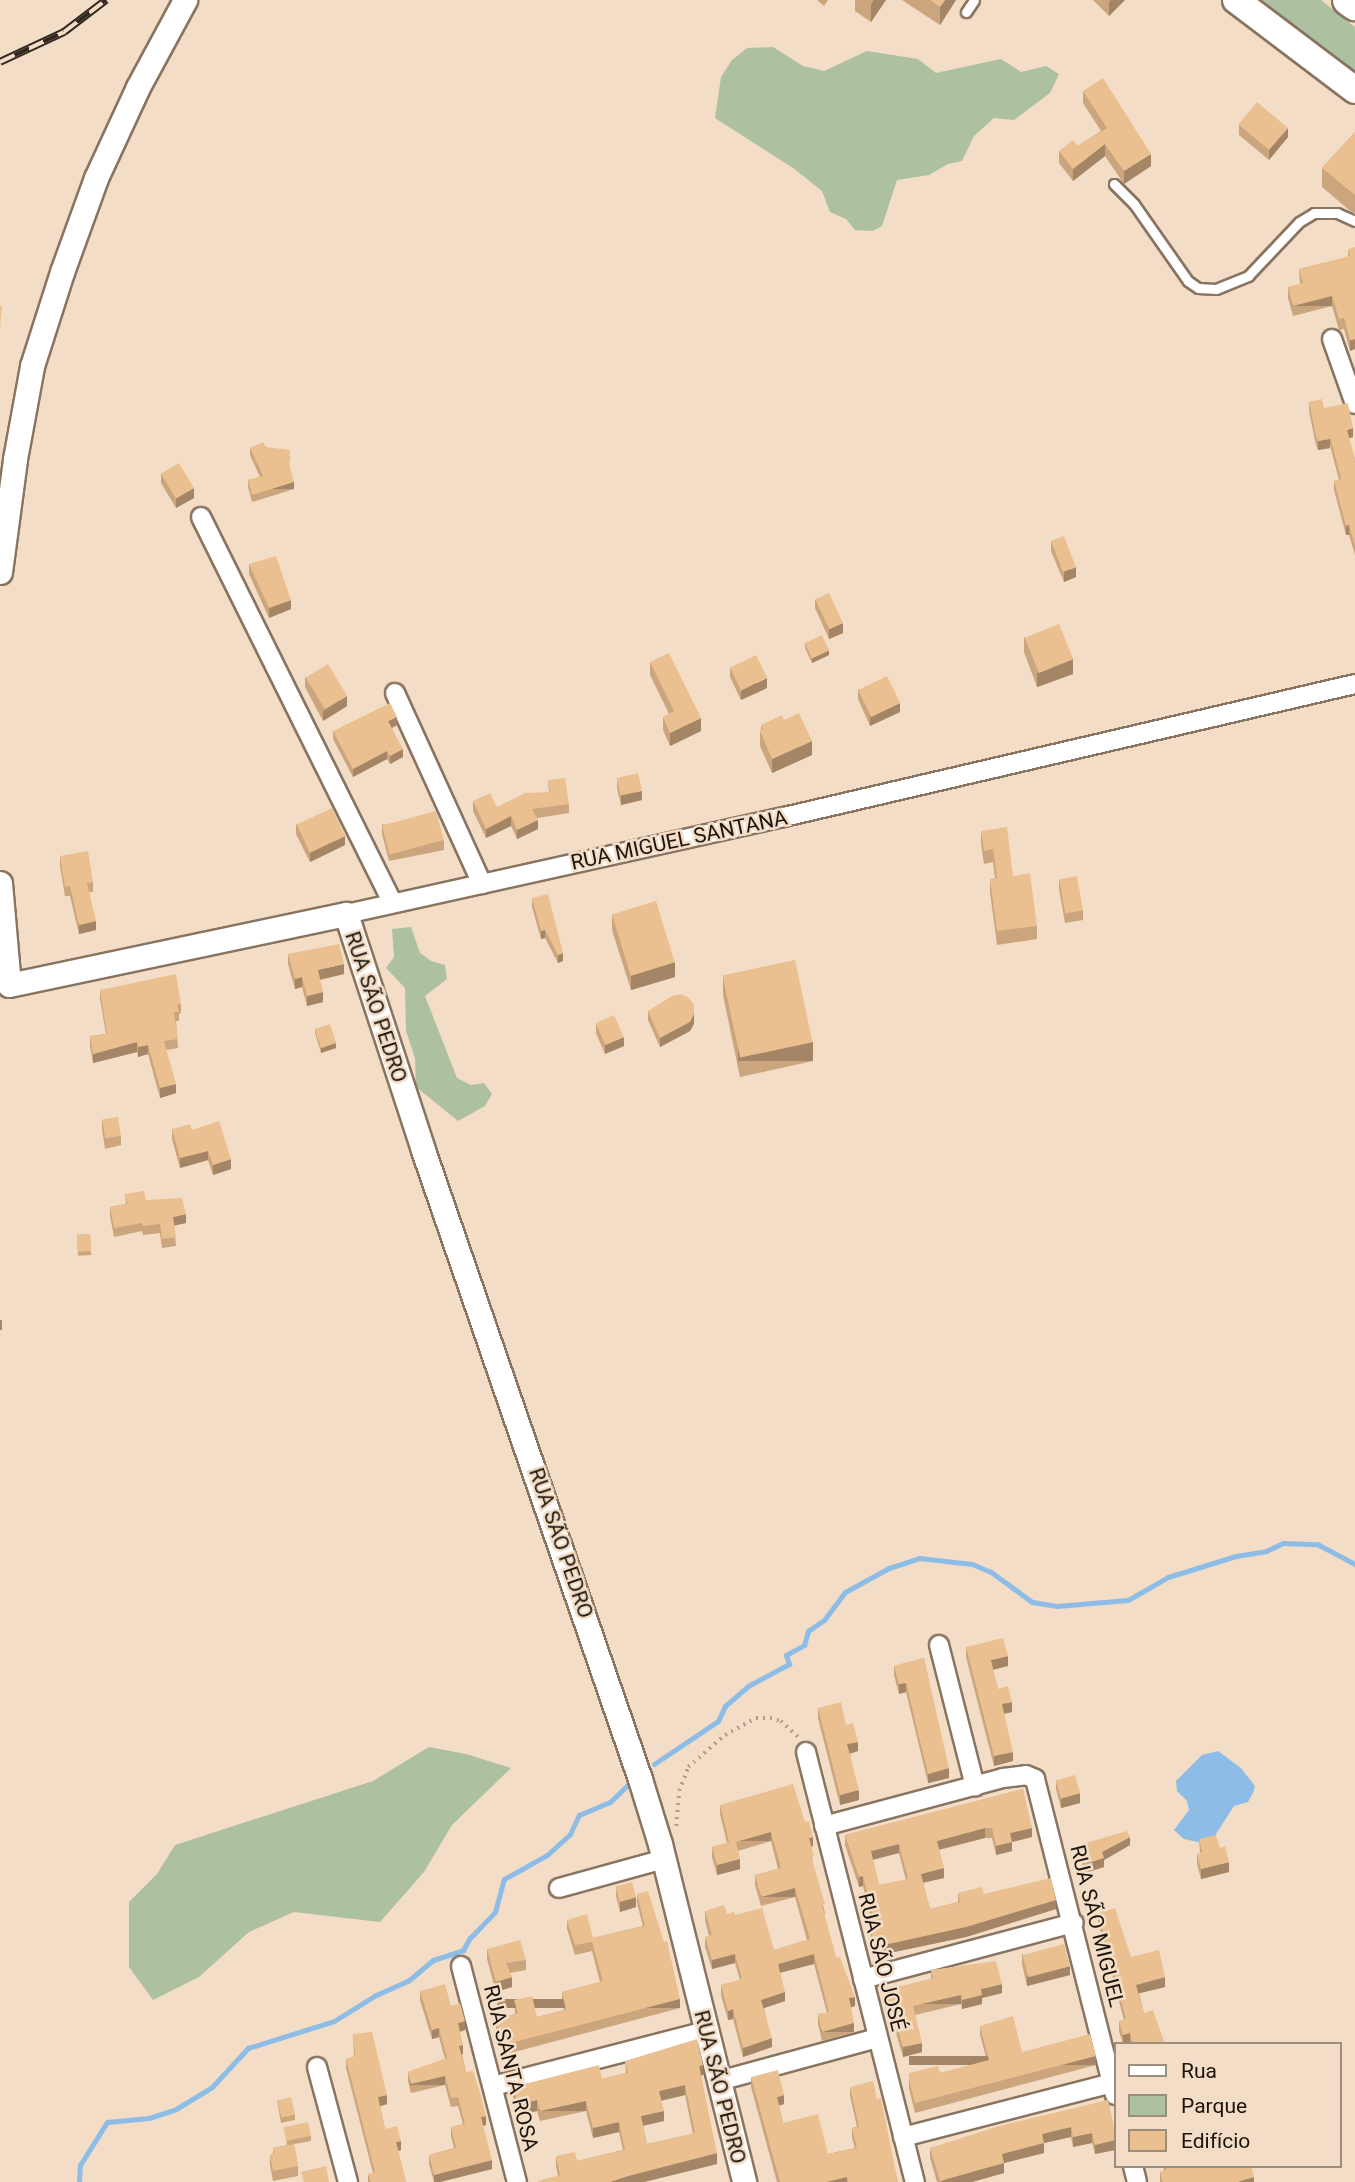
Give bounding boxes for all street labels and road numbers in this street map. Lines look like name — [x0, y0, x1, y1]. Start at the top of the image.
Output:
street label: RUA MIGUEL SANTANA — [568, 805, 790, 875]
street label: RUA SÃO PEDRO — [340, 928, 412, 1086]
street label: RUA SÃO PEDRO — [523, 1465, 599, 1621]
street label: RUA SÃO MIGUEL — [1065, 1842, 1129, 2010]
street label: RUA SÃO JOSÉ — [853, 1890, 911, 2034]
street label: RUA SANTA ROSA — [478, 1982, 544, 2154]
street label: RUA SÃO PEDRO — [689, 2008, 751, 2166]

